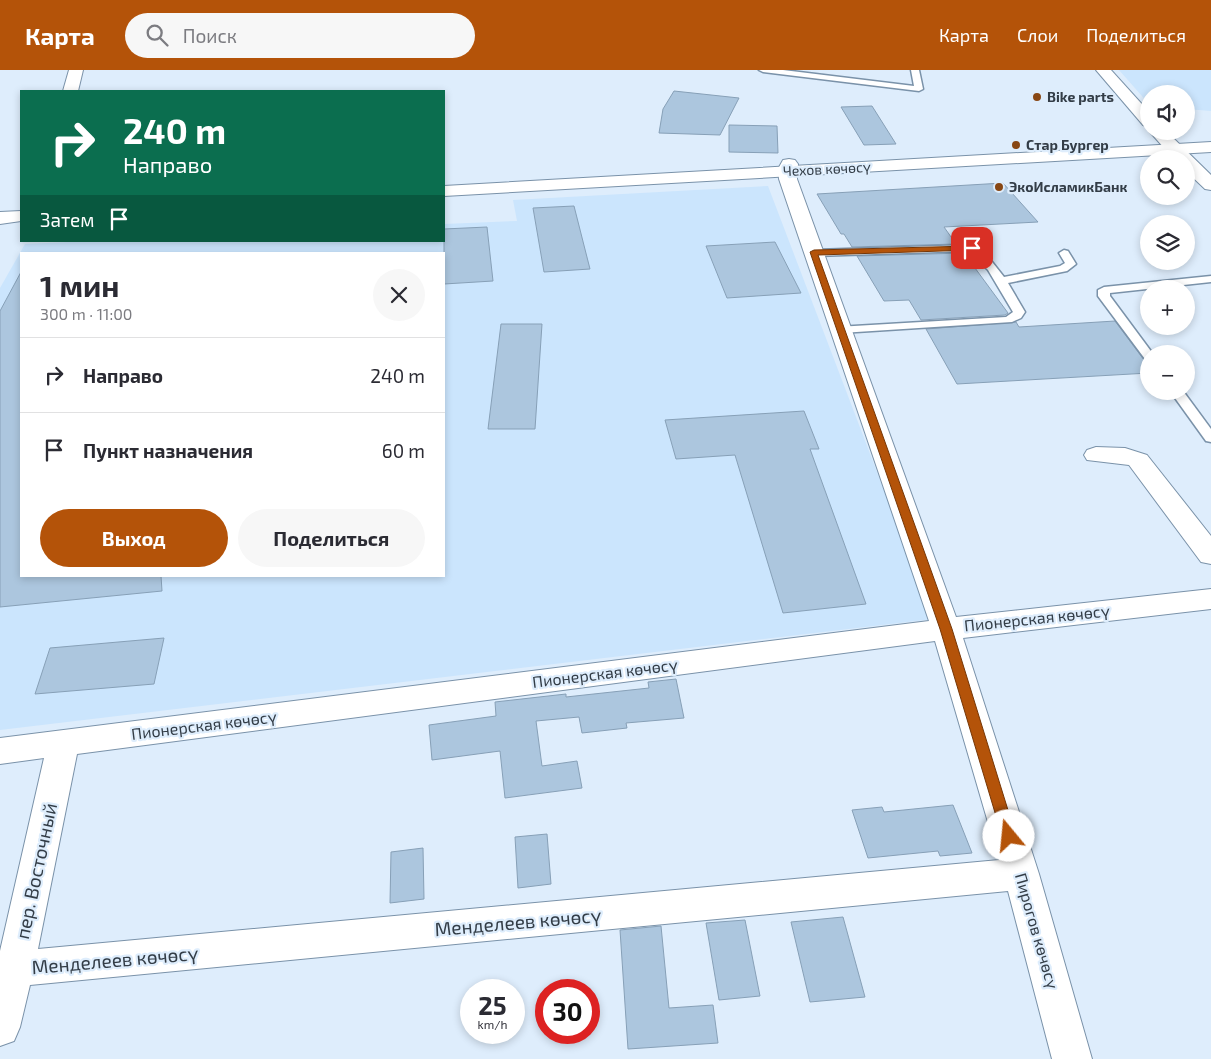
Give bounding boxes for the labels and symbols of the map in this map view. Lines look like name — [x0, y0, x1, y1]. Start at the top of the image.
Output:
place label: Bike parts — [1047, 88, 1114, 105]
marker: Bike parts — [1031, 91, 1043, 103]
place label: Стар Бургер — [1026, 136, 1109, 153]
marker: Стар Бургер — [1010, 139, 1022, 151]
street label: Чехов көчөсү — [783, 158, 871, 179]
place label: ЭкоИсламикБанк — [1009, 178, 1128, 195]
marker: ЭкоИсламикБанк — [993, 181, 1005, 193]
pin — [951, 227, 993, 269]
street label: Пионерская көчөсү — [963, 600, 1111, 635]
street label: Пионерская көчөсү — [531, 654, 679, 691]
street label: Пионерская көчөсү — [130, 706, 278, 743]
street label: пер. Восточный — [10, 801, 61, 941]
position arrow — [982, 809, 1034, 861]
street label: Пирогов көчөсү — [1012, 871, 1063, 992]
street label: Менделеев көчөсү — [434, 903, 602, 940]
street label: Менделеев көчөсү — [31, 941, 199, 978]
speed limit sign: 30 — [535, 979, 600, 1044]

